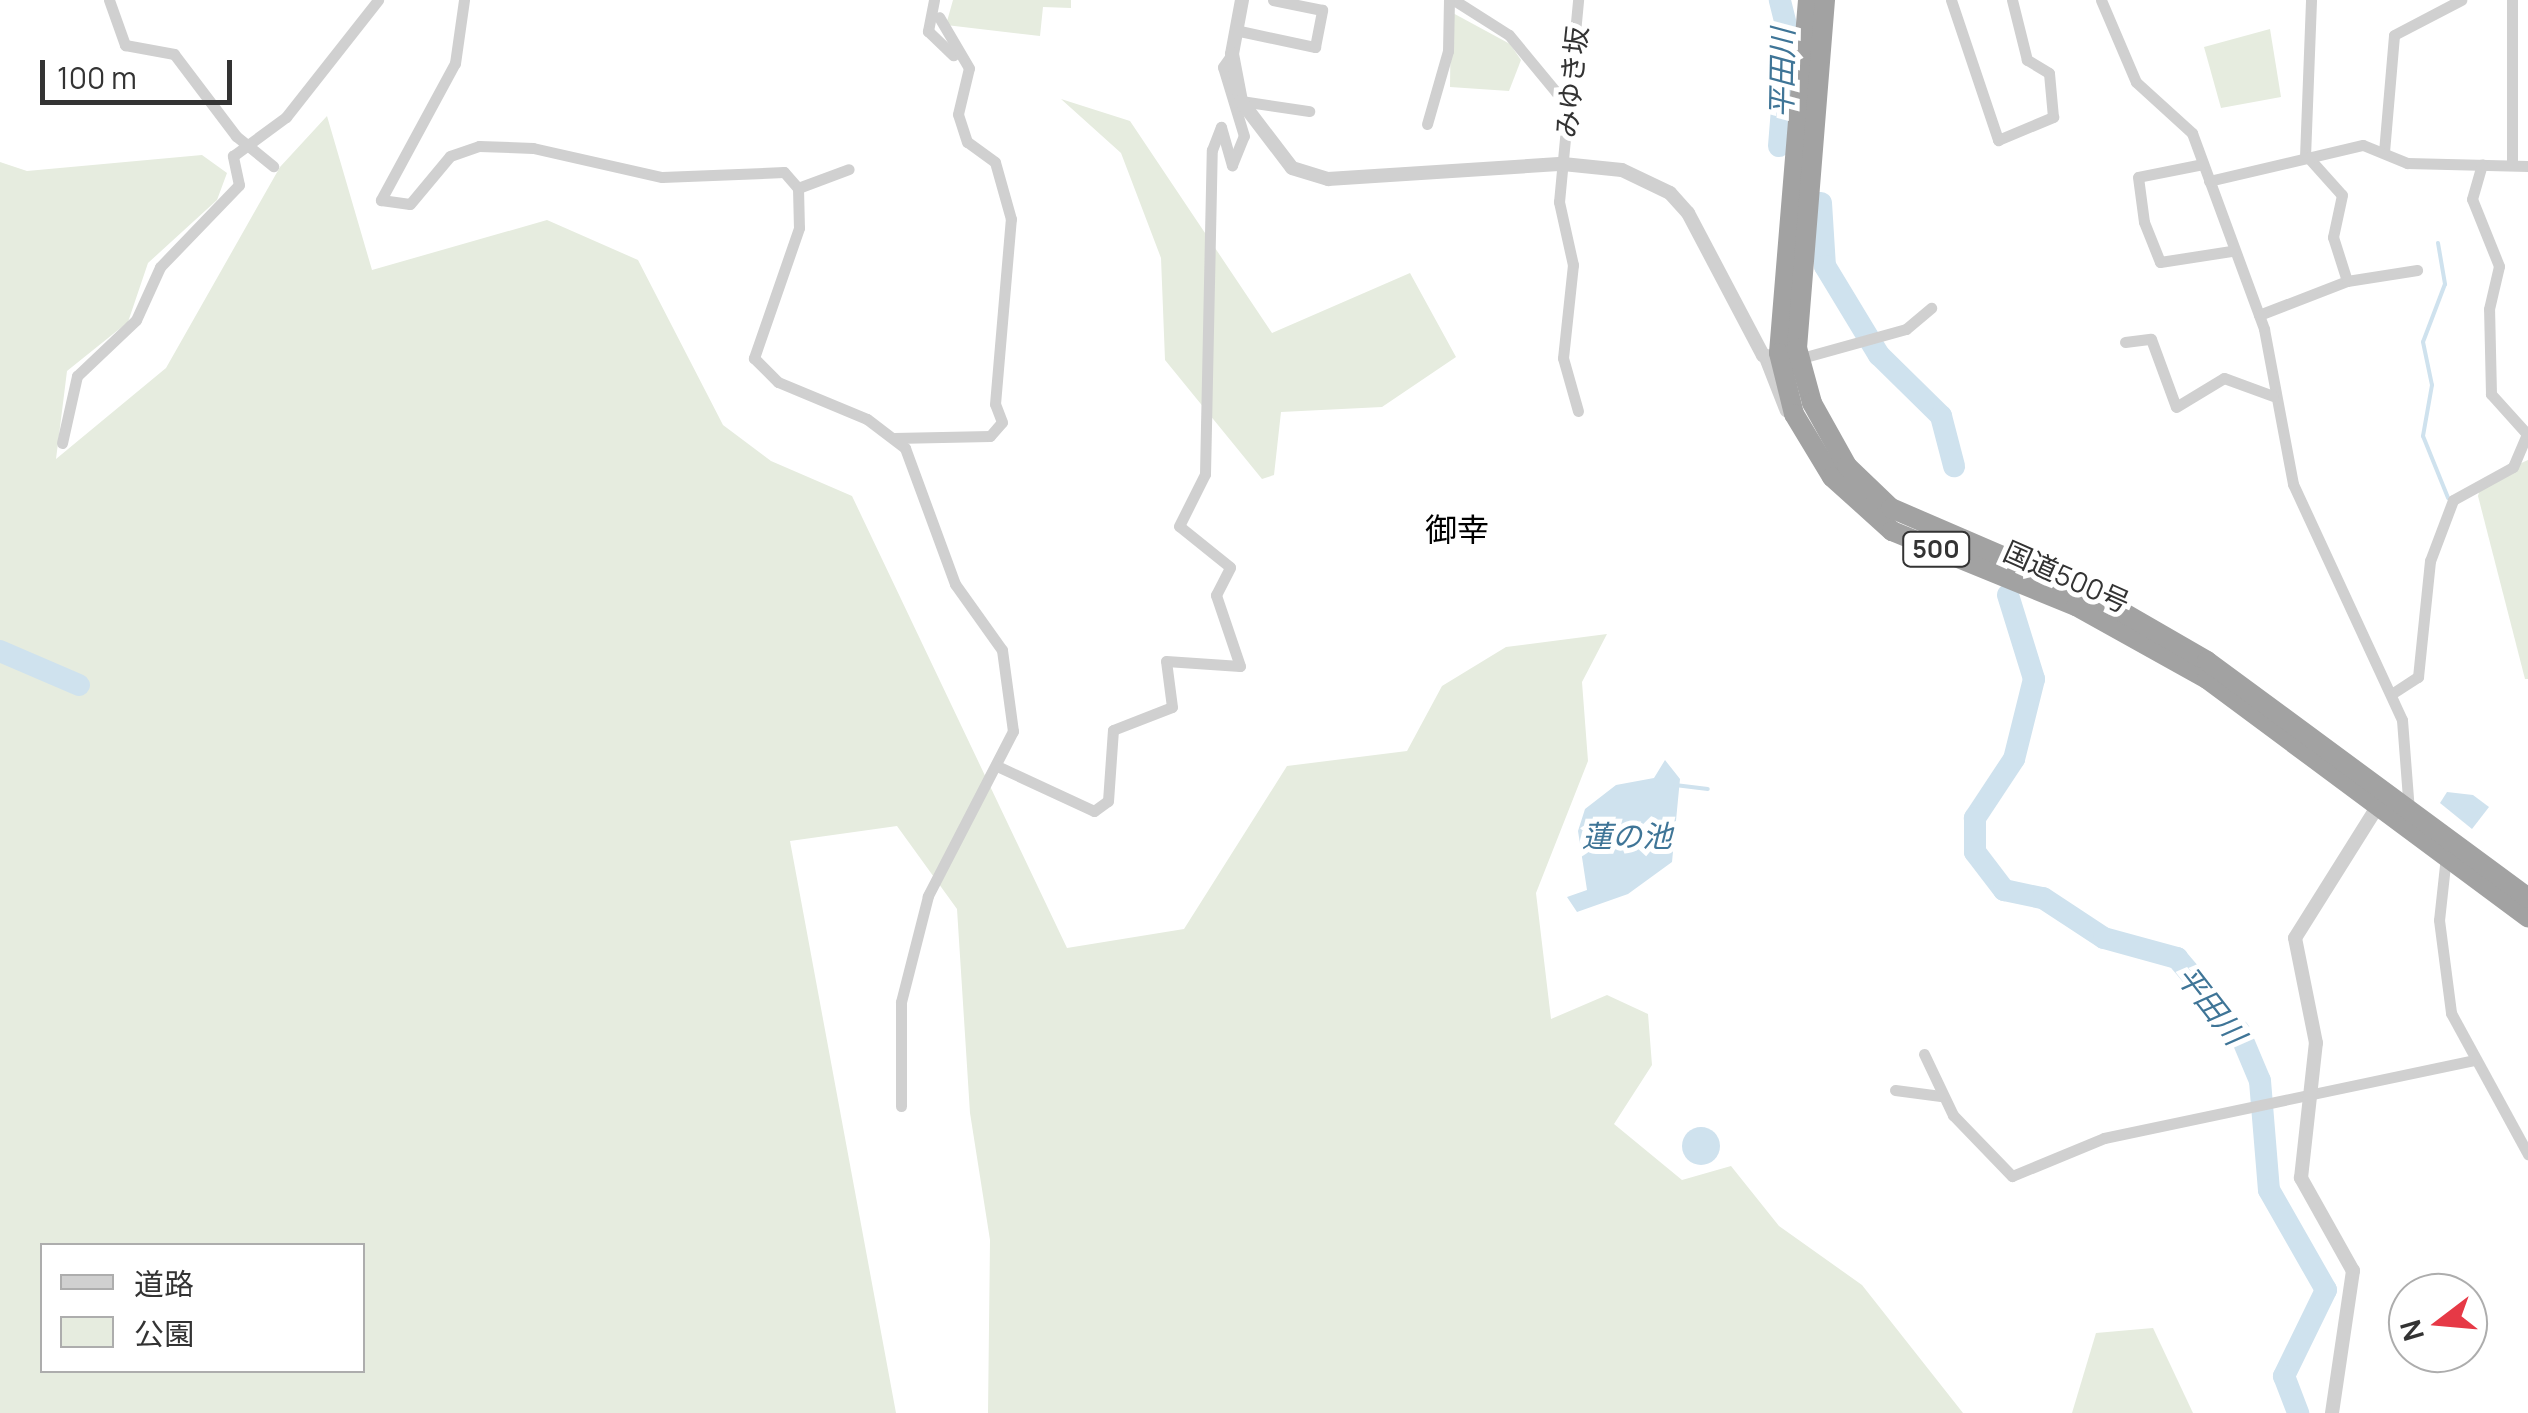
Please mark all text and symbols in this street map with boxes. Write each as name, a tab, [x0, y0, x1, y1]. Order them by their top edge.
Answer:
street label: みゆき坂	[1548, 25, 1594, 139]
water label: 平田川	[1763, 28, 1801, 118]
scale bar	[45, 40, 238, 102]
text: 100 m	[57, 57, 137, 98]
district label: 御幸	[1425, 510, 1489, 548]
road number: 500	[1901, 529, 1971, 569]
street label: 国道500号	[1999, 533, 2135, 619]
water label: 蓮の池	[1582, 818, 1672, 854]
water label: 平田川	[2169, 958, 2253, 1052]
legend	[40, 1243, 365, 1373]
text: 道路	[134, 1263, 194, 1304]
north arrow	[2388, 1273, 2488, 1373]
text: 公園	[134, 1313, 194, 1354]
text: N	[2390, 1316, 2432, 1346]

